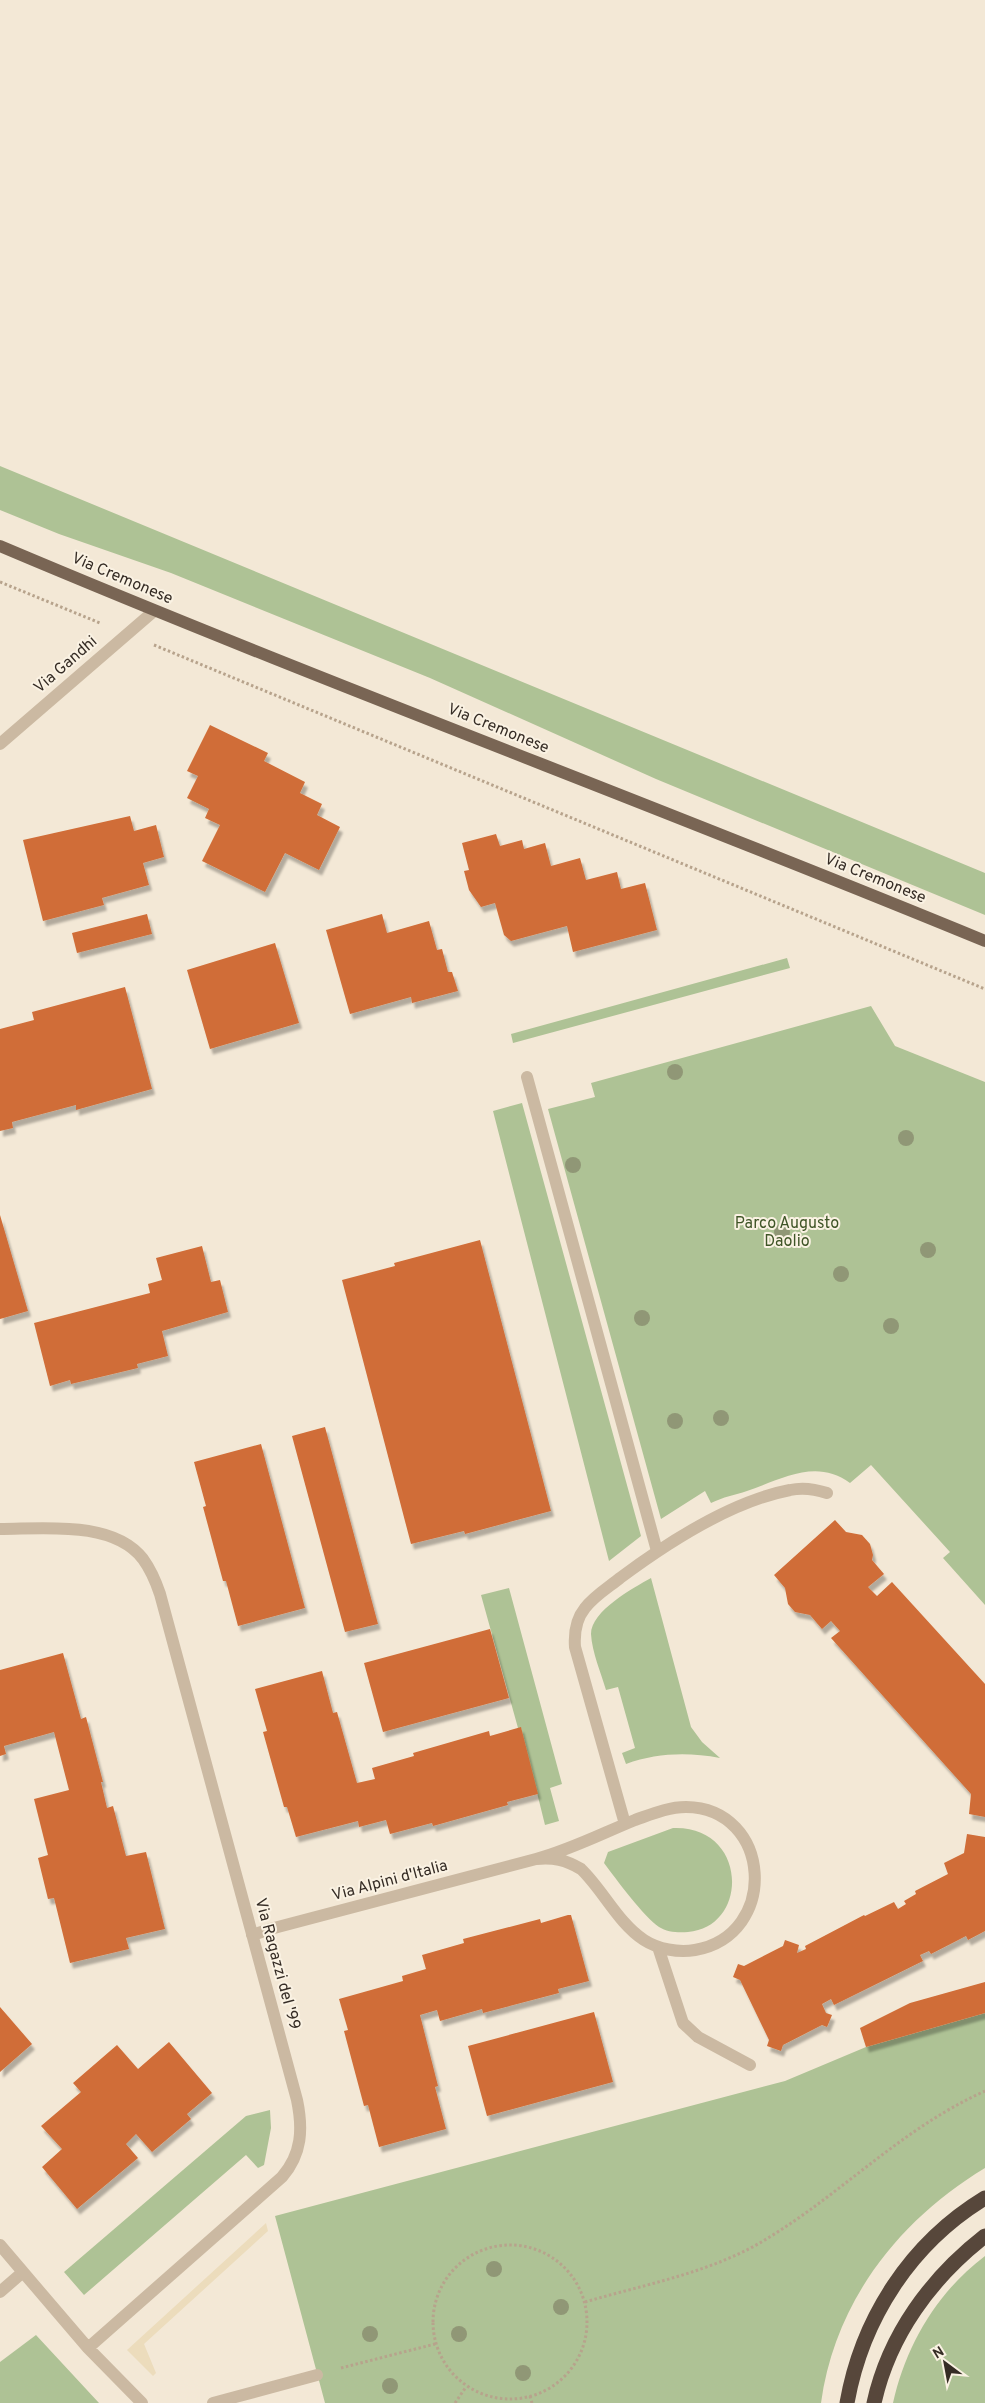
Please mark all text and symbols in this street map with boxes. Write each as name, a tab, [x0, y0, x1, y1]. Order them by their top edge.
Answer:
street label: Via Cremonese	[68, 549, 176, 609]
street label: Via Gandhi	[30, 632, 102, 698]
street label: Via Cremonese	[444, 700, 552, 758]
street label: Via Cremonese	[821, 850, 929, 908]
park label: Parco Augusto Daolio	[735, 1214, 839, 1252]
street label: Via Alpini d'Italia	[330, 1856, 450, 1906]
street label: Via Ragazzi del '99	[250, 1896, 304, 2032]
north arrow	[920, 2338, 970, 2388]
text: N	[930, 2343, 948, 2363]

